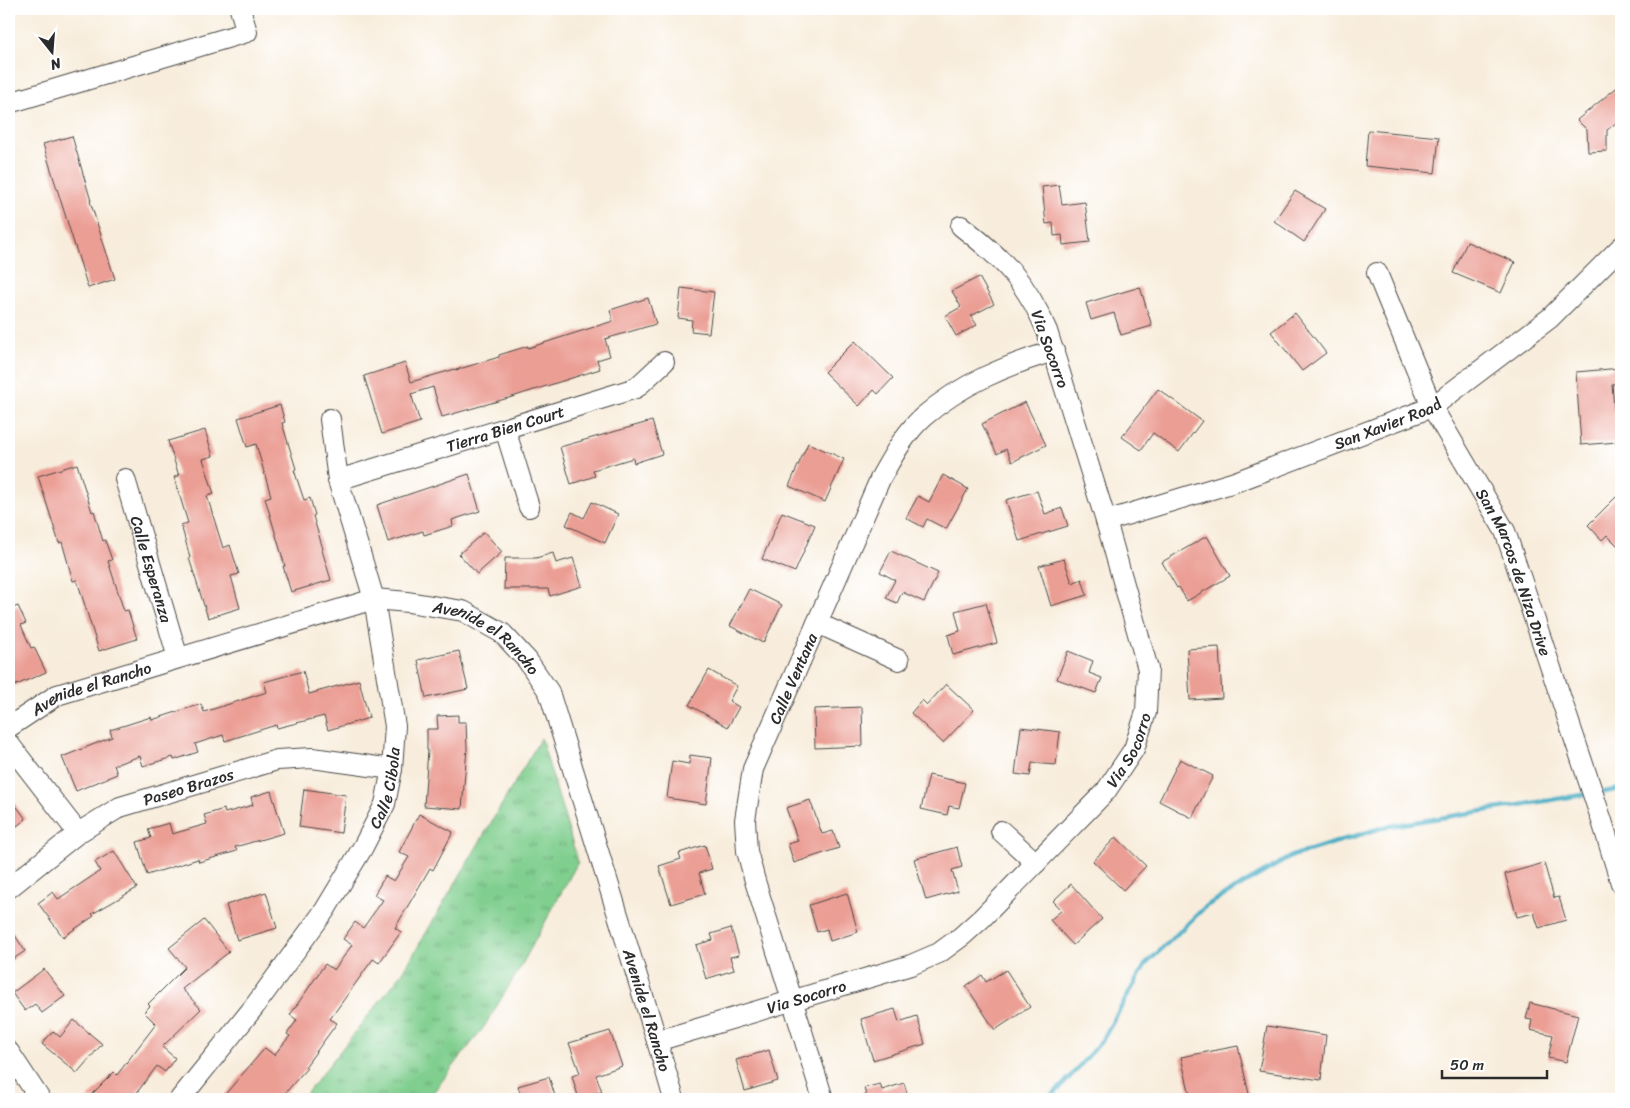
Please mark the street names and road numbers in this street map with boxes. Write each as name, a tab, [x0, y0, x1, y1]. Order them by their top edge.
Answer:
street label: Via Socorro	[1022, 306, 1078, 392]
street label: San Xavier Road	[1329, 389, 1449, 458]
street label: Tierra Bien Court	[442, 396, 568, 460]
street label: San Marcos de Niza Drive	[1468, 482, 1560, 660]
street label: Calle Esperanza	[122, 512, 181, 627]
street label: Avenide el Rancho	[430, 592, 548, 681]
street label: Calle Ventana	[760, 627, 826, 729]
street label: Avenide el Rancho	[24, 653, 155, 724]
street label: Via Socorro	[1098, 709, 1159, 794]
street label: Calle Cibola	[360, 745, 408, 834]
street label: Paseo Brazos	[139, 759, 238, 814]
street label: Avenide el Rancho	[614, 944, 680, 1075]
street label: Via Socorro	[763, 971, 850, 1022]

